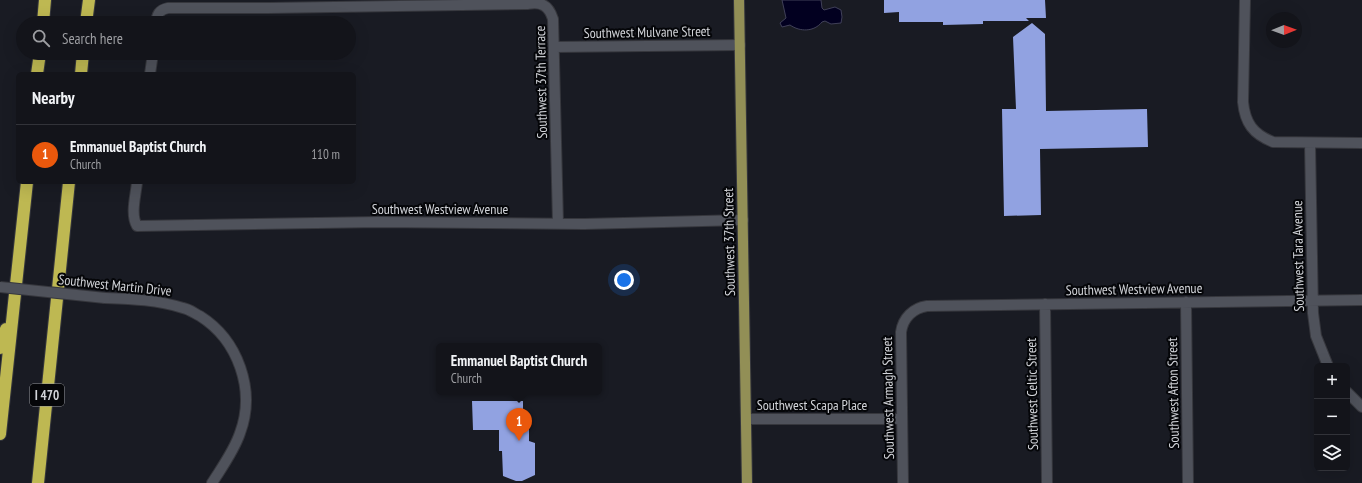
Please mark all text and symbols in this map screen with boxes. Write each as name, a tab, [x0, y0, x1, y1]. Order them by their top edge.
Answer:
north arrow	[1266, 12, 1302, 48]
search box	[16, 16, 356, 60]
street label: Southwest Mulvane Street	[583, 22, 711, 42]
street label: Southwest 37th Terrace	[531, 25, 551, 139]
icon: search	[30, 27, 52, 49]
text: Search here	[62, 29, 123, 48]
text: Nearby	[32, 87, 75, 109]
text: Emmanuel Baptist Church	[70, 137, 206, 156]
text: 1	[42, 146, 48, 163]
text: 110 m	[311, 146, 340, 163]
text: Church	[70, 156, 101, 173]
street label: Southwest 37th Street	[719, 188, 739, 296]
street label: Southwest Westview Avenue	[372, 200, 509, 218]
street label: Southwest Tara Avenue	[1288, 200, 1308, 312]
street label: Southwest Martin Drive	[58, 270, 173, 300]
your location	[614, 270, 634, 290]
street label: Southwest Westview Avenue	[1066, 279, 1203, 299]
street label: Southwest Armagh Street	[878, 336, 898, 459]
street label: Southwest Afton Street	[1163, 337, 1183, 449]
street label: Southwest Celtic Street	[1022, 338, 1042, 450]
popup	[436, 343, 602, 395]
text: Emmanuel Baptist Church	[451, 351, 587, 370]
map controls	[1314, 363, 1350, 471]
button: +	[1314, 363, 1350, 399]
text: Church	[451, 370, 482, 387]
road number: I 470	[30, 384, 64, 406]
street label: Southwest Scapa Place	[757, 396, 867, 414]
button: −	[1314, 399, 1350, 435]
pin: 1	[506, 408, 532, 441]
button: layers	[1314, 435, 1350, 471]

